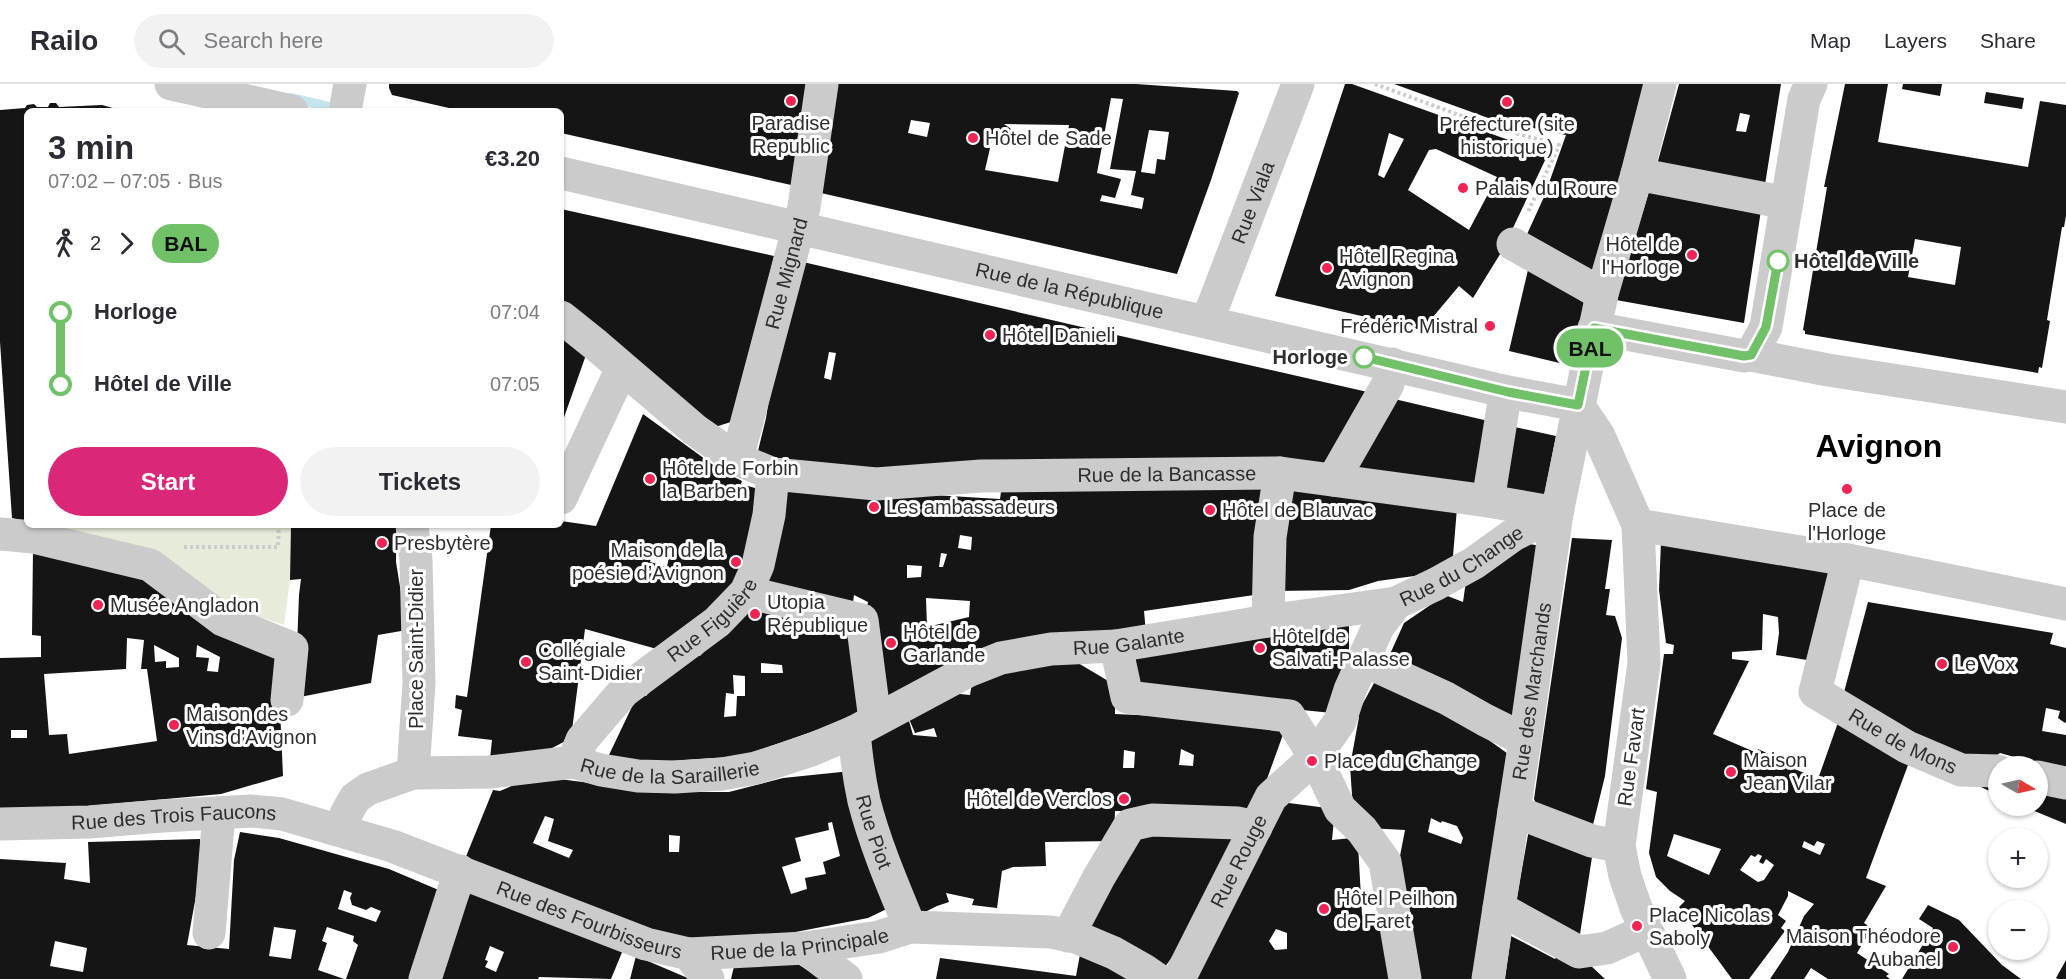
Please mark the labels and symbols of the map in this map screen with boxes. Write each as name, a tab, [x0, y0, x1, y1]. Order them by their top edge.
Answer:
marker: Paradise Republic	[784, 94, 798, 108]
marker: Préfecture (site historique)	[1500, 95, 1514, 109]
place label: Paradise Republic	[752, 112, 830, 157]
place label: Préfecture (site historique)	[1439, 113, 1575, 158]
place label: Hôtel de Sade	[985, 127, 1112, 149]
marker: Hôtel de Sade	[966, 131, 980, 145]
street label: Rue Viala	[1227, 157, 1279, 247]
place label: Palais du Roure	[1475, 177, 1617, 199]
marker: Palais du Roure	[1456, 181, 1470, 195]
street label: Rue Mignard	[761, 215, 812, 332]
place label: Hôtel de l'Horloge	[1602, 233, 1680, 278]
place label: Hôtel Regina Avignon	[1339, 245, 1456, 290]
marker: Hôtel de l'Horloge	[1685, 248, 1699, 262]
marker: Hôtel de Ville	[1767, 250, 1789, 272]
place label: Hôtel de Ville	[1794, 250, 1919, 272]
street label: Rue de la République	[973, 258, 1166, 323]
marker: Hôtel Regina Avignon	[1320, 261, 1334, 275]
place label: Frédéric Mistral	[1340, 315, 1478, 337]
marker: Frédéric Mistral	[1483, 319, 1497, 333]
place label: Hôtel Danieli	[1002, 324, 1115, 346]
marker: Hôtel Danieli	[983, 328, 997, 342]
line badge: BAL	[1556, 328, 1624, 368]
place label: Horloge	[1272, 346, 1348, 368]
marker: Horloge	[1353, 346, 1375, 368]
district label: Avignon	[1816, 428, 1942, 464]
place label: Hôtel de Forbin la Barben	[662, 457, 799, 502]
street label: Rue de la Bancasse	[1077, 462, 1256, 486]
marker: Hôtel de Forbin la Barben	[643, 472, 657, 486]
marker: Place de l'Horloge	[1840, 482, 1854, 496]
place label: Les ambassadeurs	[886, 496, 1055, 518]
place label: Hôtel de Blauvac	[1222, 499, 1373, 521]
place label: Place de l'Horloge	[1808, 499, 1886, 544]
marker: Les ambassadeurs	[867, 500, 881, 514]
marker: Hôtel de Blauvac	[1203, 503, 1217, 517]
street label: Rue du Change	[1396, 521, 1527, 611]
place label: Presbytère	[394, 532, 491, 554]
marker: Presbytère	[375, 536, 389, 550]
place label: Maison de la poésie d’Avignon	[572, 539, 725, 584]
marker: Maison de la poésie d’Avignon	[729, 555, 743, 569]
street label: Place Saint-Didier	[405, 569, 427, 729]
street label: Rue Figuière	[663, 575, 762, 666]
place label: Utopia République	[767, 591, 868, 636]
place label: Musée Angladon	[110, 594, 259, 616]
marker: Musée Angladon	[91, 598, 105, 612]
street label: Rue des Marchands	[1508, 601, 1555, 782]
marker: Utopia République	[748, 607, 762, 621]
place label: Hôtel de Garlande	[903, 621, 985, 666]
street label: Rue Galante	[1072, 624, 1186, 659]
place label: Hôtel de Salvati-Palasse	[1272, 625, 1410, 670]
marker: Hôtel de Garlande	[884, 636, 898, 650]
place label: Collégiale Saint-Didier	[538, 639, 643, 684]
marker: Hôtel de Salvati-Palasse	[1253, 641, 1267, 655]
place label: Le Vox	[1954, 653, 2015, 675]
marker: Collégiale Saint-Didier	[519, 655, 533, 669]
marker: Le Vox	[1935, 657, 1949, 671]
place label: Maison des Vins d'Avignon	[186, 703, 317, 748]
street label: Rue de Mons	[1845, 704, 1960, 778]
street label: Rue Favart	[1613, 706, 1649, 808]
marker: Maison des Vins d'Avignon	[167, 718, 181, 732]
place label: Maison Jean Vilar	[1743, 749, 1832, 794]
place label: Place du Change	[1324, 750, 1477, 772]
street label: Rue de la Saraillerie	[578, 754, 761, 788]
marker: Place du Change	[1305, 754, 1319, 768]
north arrow	[1988, 756, 2048, 816]
marker: Maison Jean Vilar	[1724, 765, 1738, 779]
place label: Hôtel de Verclos	[966, 788, 1112, 810]
street label: Rue Piot	[852, 792, 896, 872]
marker: Hôtel de Verclos	[1117, 792, 1131, 806]
street label: Rue des Trois Faucons	[71, 800, 277, 833]
street label: Rue Rouge	[1206, 811, 1271, 911]
street label: Rue des Fourbisseurs	[493, 876, 684, 963]
place label: Hôtel Peilhon de Faret	[1336, 887, 1455, 932]
marker: Hôtel Peilhon de Faret	[1317, 902, 1331, 916]
place label: Place Nicolas Saboly	[1649, 904, 1770, 949]
marker: Place Nicolas Saboly	[1630, 919, 1644, 933]
street label: Rue de la Principale	[710, 924, 891, 964]
place label: Maison Théodore Aubanel	[1786, 925, 1941, 970]
marker: Maison Théodore Aubanel	[1946, 940, 1960, 954]

